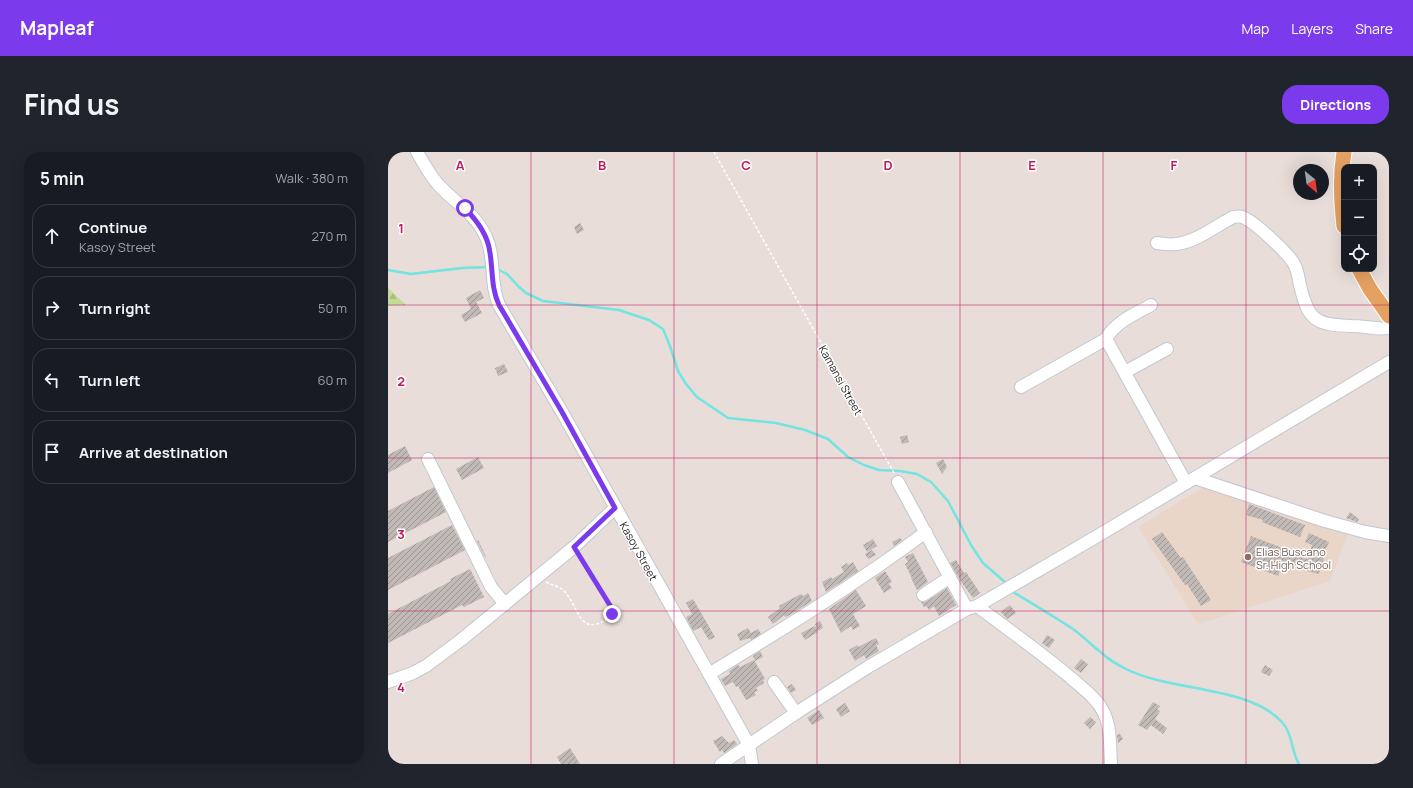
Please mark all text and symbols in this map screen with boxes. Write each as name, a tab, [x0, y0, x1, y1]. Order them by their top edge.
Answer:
text: Mapleaf	[20, 15, 94, 41]
text: Map	[1241, 19, 1269, 38]
text: Layers	[1291, 19, 1333, 38]
text: Share	[1355, 19, 1393, 38]
text: Find us	[24, 85, 119, 123]
button: Directions	[1282, 85, 1389, 124]
text: A	[456, 156, 465, 174]
text: B	[598, 156, 606, 174]
text: C	[741, 156, 751, 174]
text: D	[883, 156, 893, 174]
text: E	[1028, 156, 1036, 174]
text: F	[1171, 156, 1178, 174]
north arrow	[1293, 164, 1329, 200]
map controls	[1341, 164, 1377, 272]
button: +	[1341, 164, 1377, 200]
text: 5 min	[40, 167, 84, 190]
text: Walk · 380 m	[275, 169, 348, 187]
route start	[456, 199, 474, 217]
button: −	[1341, 200, 1377, 236]
text: Continue	[79, 217, 147, 238]
text: 1	[398, 219, 404, 237]
icon: ahead	[41, 225, 63, 247]
text: 270 m	[312, 227, 347, 245]
button: locate	[1341, 236, 1377, 272]
text: Kasoy Street	[79, 238, 156, 256]
icon: right	[41, 297, 63, 319]
text: Turn right	[79, 298, 150, 319]
text: 50 m	[318, 299, 347, 317]
street label: Kamansi Street	[816, 342, 866, 418]
icon: left	[41, 369, 63, 391]
text: Turn left	[79, 370, 141, 391]
text: 60 m	[317, 371, 347, 389]
text: 2	[397, 372, 405, 390]
icon: arrive	[41, 441, 63, 463]
text: Arrive at destination	[79, 442, 228, 463]
street label: Kasoy Street	[617, 519, 661, 583]
text: 3	[397, 525, 405, 543]
place label: Elias Buscano Sr. High School	[1256, 544, 1331, 572]
marker: Elias Buscano Sr. High School	[1243, 552, 1253, 562]
route end	[603, 605, 621, 623]
text: 4	[397, 678, 405, 696]

